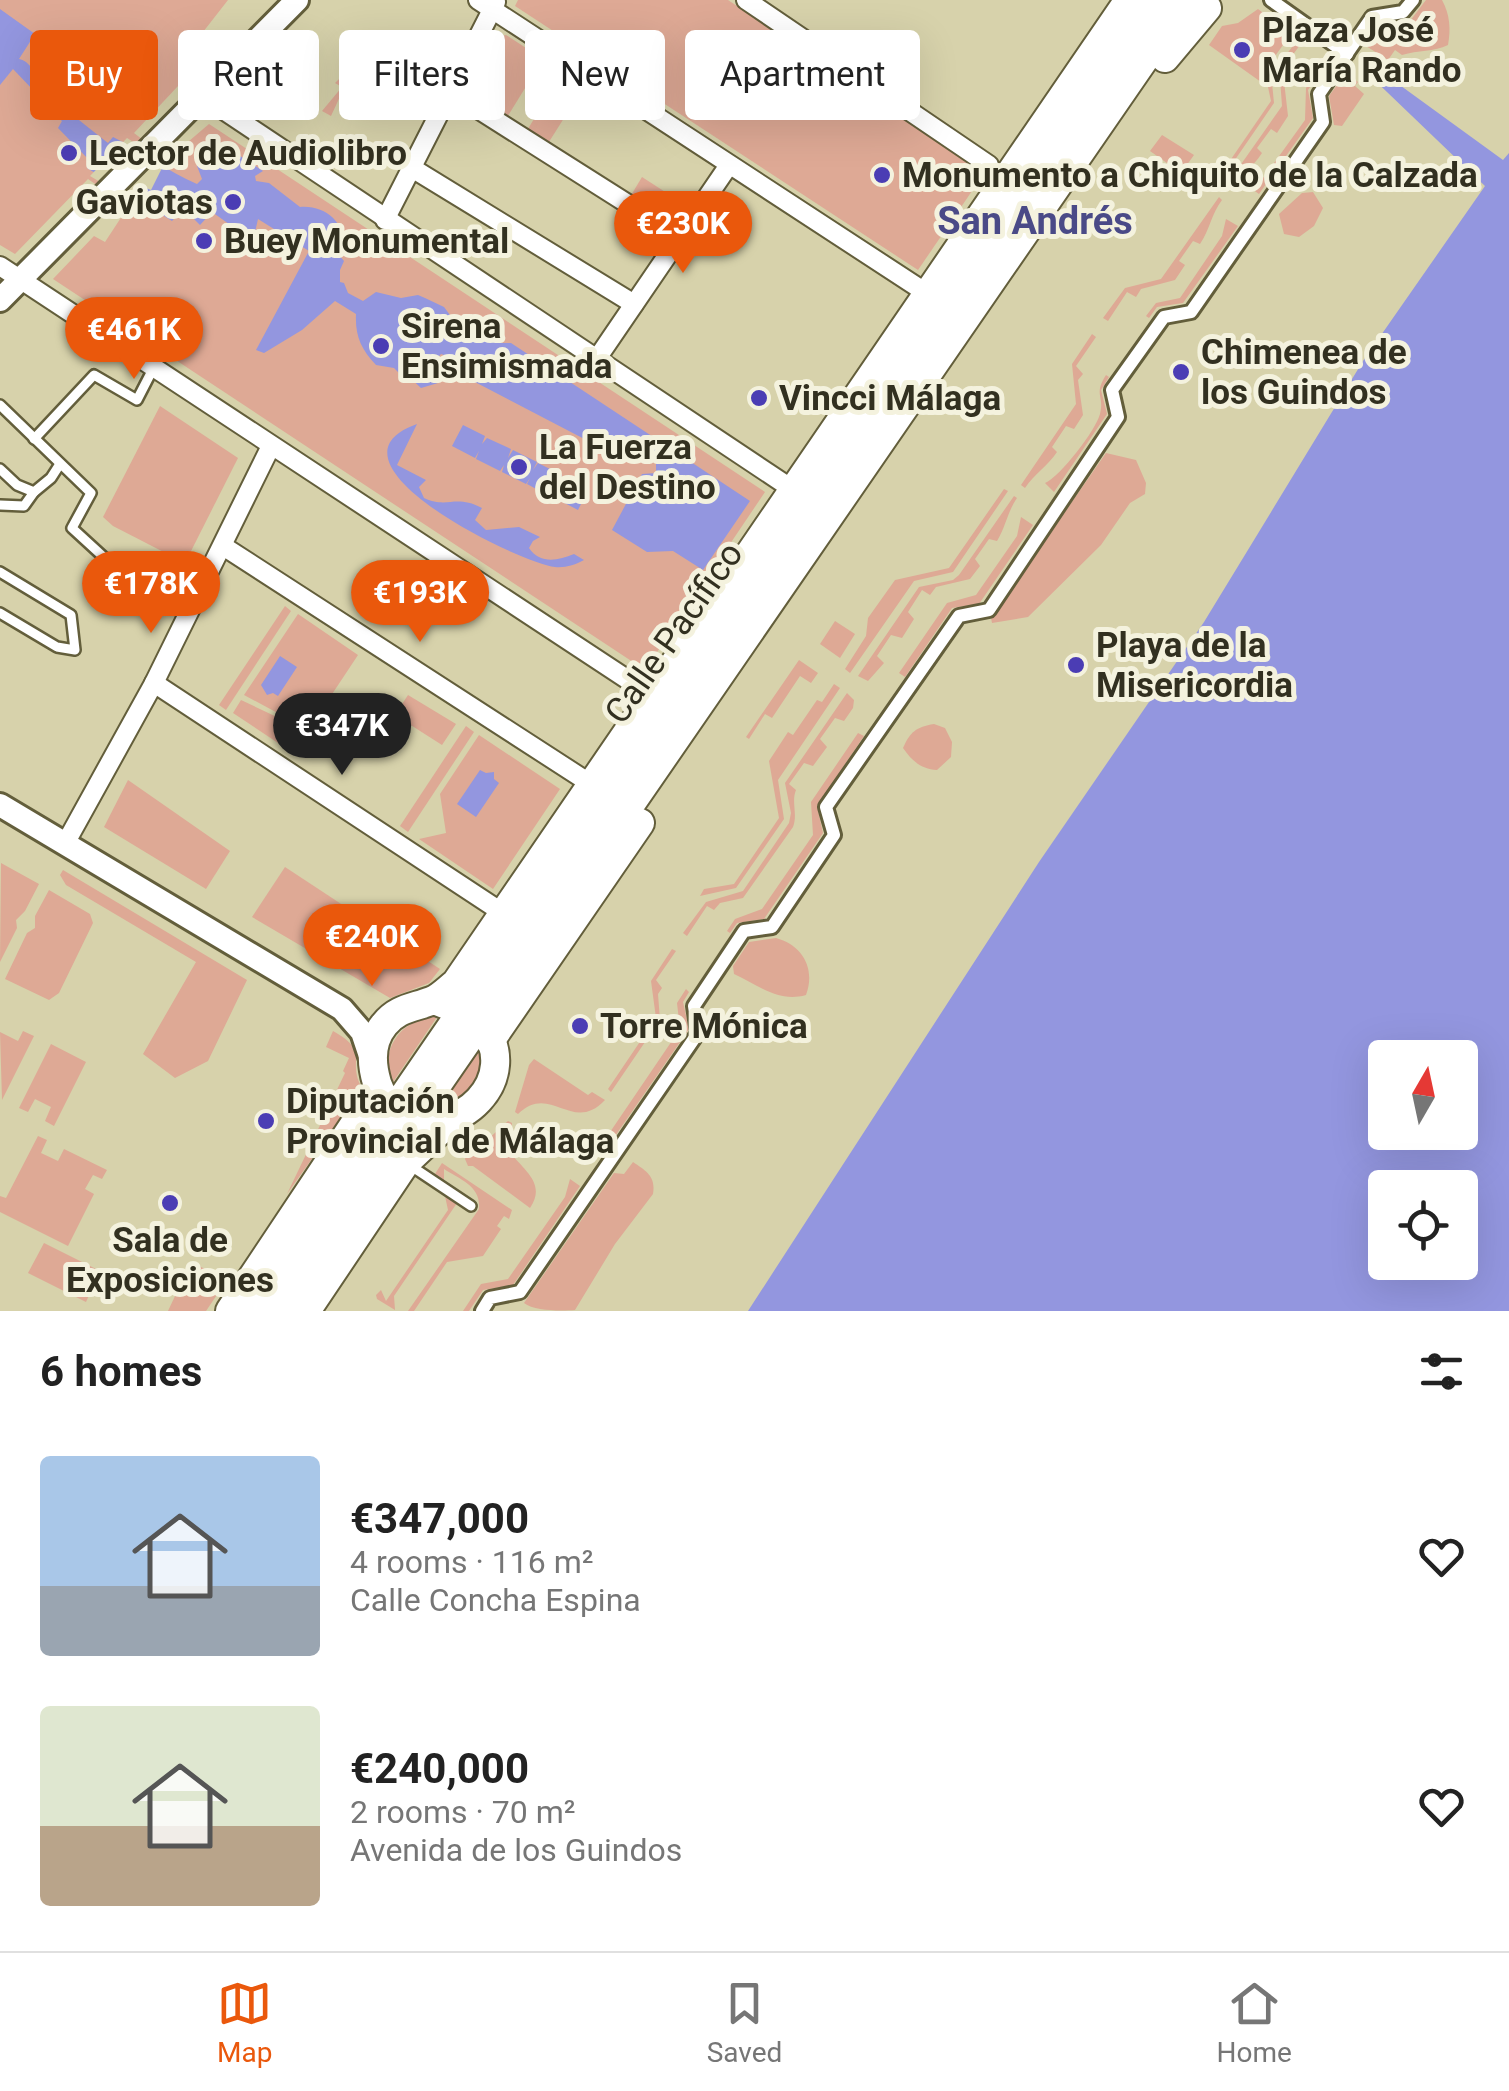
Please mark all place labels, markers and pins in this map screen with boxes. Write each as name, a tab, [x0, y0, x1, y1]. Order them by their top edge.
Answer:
place label: Plaza José María Rando	[1262, 10, 1461, 91]
marker: Plaza José María Rando	[1231, 39, 1253, 61]
place label: Lector de Audiolibro	[89, 133, 407, 174]
marker: Lector de Audiolibro	[58, 142, 80, 164]
place label: Monumento a Chiquito de la Calzada	[902, 155, 1478, 196]
marker: Monumento a Chiquito de la Calzada	[871, 164, 893, 186]
place label: Gaviotas	[75, 182, 213, 223]
marker: Gaviotas	[222, 191, 244, 213]
pin: €230K	[613, 191, 753, 276]
place label: Buey Monumental	[224, 221, 509, 262]
marker: Buey Monumental	[193, 230, 215, 252]
pin: €461K	[64, 297, 204, 382]
place label: Sirena Ensimismada	[401, 306, 613, 387]
place label: Chimenea de los Guindos	[1201, 332, 1407, 413]
marker: Sirena Ensimismada	[370, 335, 392, 357]
marker: Chimenea de los Guindos	[1170, 361, 1192, 383]
place label: Vincci Málaga	[779, 378, 1001, 419]
marker: Vincci Málaga	[748, 387, 770, 409]
place label: La Fuerza del Destino	[539, 427, 716, 508]
marker: La Fuerza del Destino	[508, 456, 530, 478]
pin: €178K	[81, 551, 221, 636]
pin: €193K	[350, 560, 490, 645]
place label: Playa de la Misericordia	[1096, 625, 1293, 706]
marker: Playa de la Misericordia	[1065, 654, 1087, 676]
pin: €347K	[272, 693, 412, 778]
pin: €240K	[302, 904, 442, 989]
place label: Torre Mónica	[600, 1006, 808, 1047]
marker: Torre Mónica	[569, 1015, 591, 1037]
place label: Diputación Provincial de Málaga	[286, 1081, 615, 1162]
marker: Diputación Provincial de Málaga	[255, 1110, 277, 1132]
marker: Sala de Exposiciones	[159, 1192, 181, 1214]
place label: Sala de Exposiciones	[66, 1220, 274, 1301]

